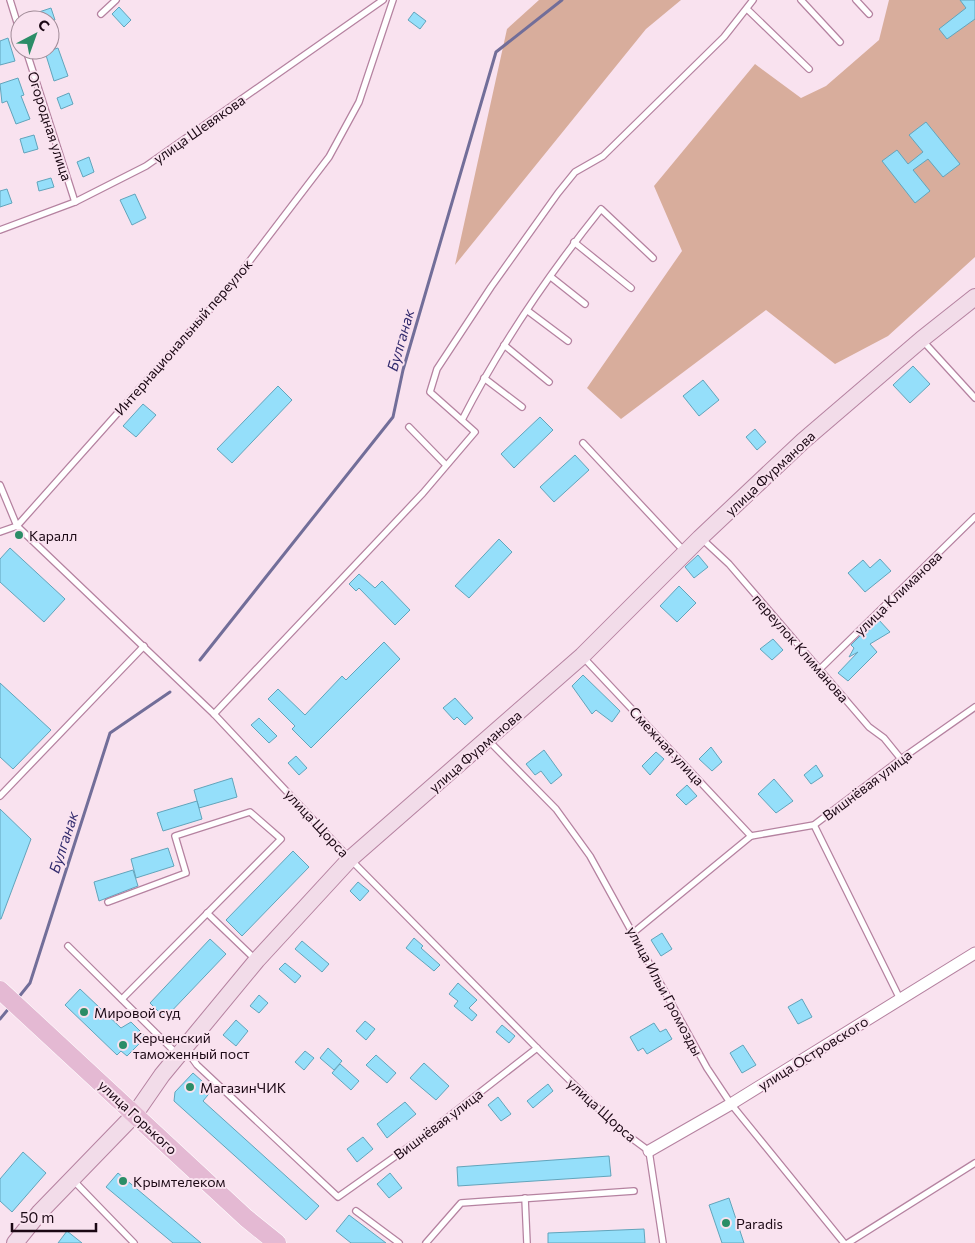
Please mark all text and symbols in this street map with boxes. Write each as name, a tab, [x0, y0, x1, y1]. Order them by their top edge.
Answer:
north arrow	[10, 10, 60, 60]
text: С	[35, 15, 53, 34]
street label: Огородная улица	[24, 69, 76, 183]
street label: улица Шевякова	[150, 91, 248, 167]
street label: Интернациональный переулок	[111, 255, 256, 418]
water label: Булганак	[383, 306, 418, 373]
street label: улица Фурманова	[722, 427, 818, 519]
place label: Каралл	[29, 527, 77, 544]
marker: Каралл	[13, 529, 25, 541]
street label: улица Климанова	[851, 547, 945, 639]
street label: переулок Климанова	[749, 590, 853, 706]
street label: Смежная улица	[626, 703, 708, 789]
street label: улица Фурманова	[425, 706, 525, 796]
street label: Вишнёвая улица	[819, 746, 915, 824]
street label: улица Щорса	[281, 785, 353, 861]
water label: Булганак	[45, 808, 82, 875]
street label: улица Ильи Громозды	[624, 923, 706, 1059]
place label: Мировой суд	[94, 1004, 180, 1021]
marker: Мировой суд	[78, 1006, 90, 1018]
street label: улица Островского	[755, 1012, 871, 1094]
place label: Керченский таможенный пост	[133, 1029, 250, 1062]
marker: Керченский таможенный пост	[117, 1039, 129, 1051]
street label: улица Щорса	[564, 1075, 640, 1145]
street label: улица Горького	[95, 1076, 181, 1158]
place label: МагазинЧИК	[200, 1079, 286, 1096]
marker: МагазинЧИК	[184, 1081, 196, 1093]
street label: Вишнёвая улица	[390, 1085, 486, 1163]
place label: Крымтелеком	[133, 1173, 225, 1190]
marker: Крымтелеком	[117, 1175, 129, 1187]
scale bar	[12, 1200, 96, 1232]
text: 50 m	[20, 1208, 54, 1226]
place label: Paradis	[736, 1215, 783, 1232]
marker: Paradis	[720, 1217, 732, 1229]

